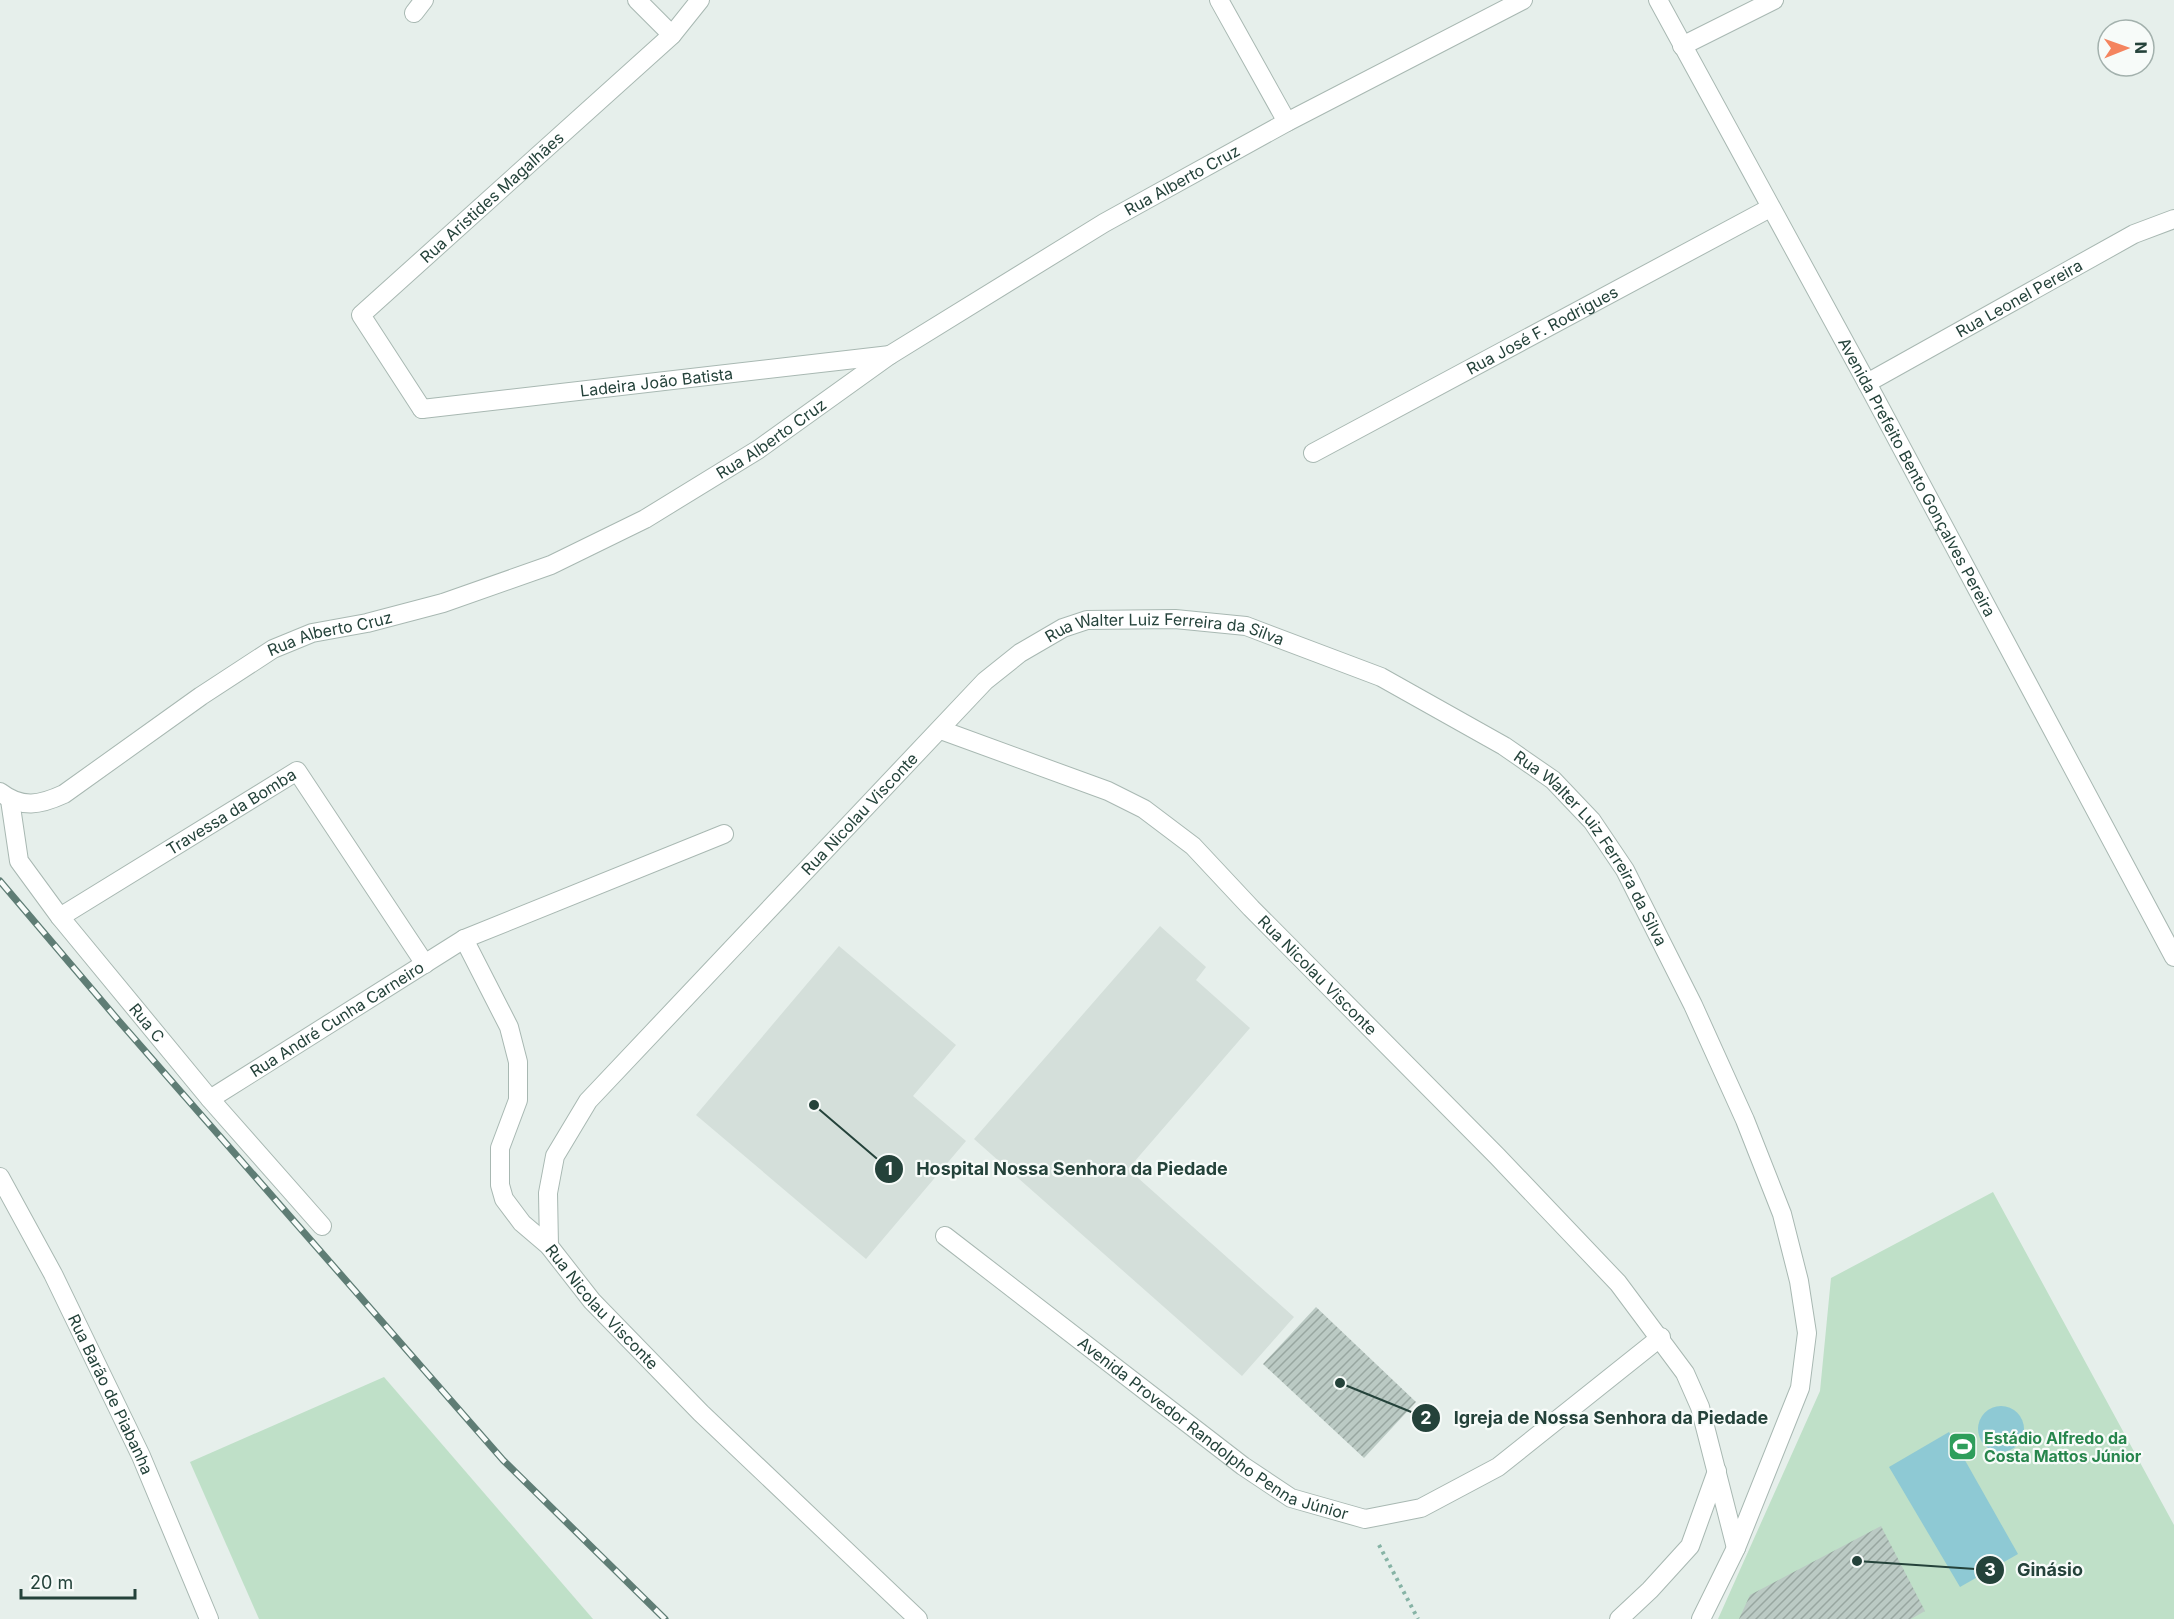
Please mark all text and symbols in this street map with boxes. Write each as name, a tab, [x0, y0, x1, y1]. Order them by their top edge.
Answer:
north arrow	[2096, 18, 2156, 78]
text: N	[2131, 41, 2151, 54]
street label: Rua Aristides Magalhães	[416, 127, 568, 267]
street label: Rua Alberto Cruz	[1121, 140, 1243, 220]
street label: Rua Leonel Pereira	[1952, 255, 2086, 341]
street label: Rua José F. Rodrigues	[1463, 281, 1621, 379]
street label: Avenida Prefeito Bento Gonçalves Pereira	[1834, 334, 2000, 620]
street label: Ladeira João Batista	[579, 363, 734, 401]
street label: Rua Alberto Cruz	[712, 394, 830, 483]
street label: Rua Alberto Cruz	[264, 607, 394, 660]
text: Rua Walter Luiz Ferreira da Silva	[1041, 609, 1287, 650]
street label: Rua Walter Luiz Ferreira da Silva	[1043, 632, 1287, 652]
street label: Rua Walter Luiz Ferreira da Silva	[1510, 746, 1671, 949]
street label: Rua Nicolau Visconte	[797, 749, 922, 879]
street label: Travessa da Bomba	[162, 764, 300, 859]
street label: Rua Nicolau Visconte	[1254, 911, 1381, 1039]
street label: Rua André Cunha Carneiro	[246, 957, 428, 1081]
street label: Rua C	[125, 999, 169, 1046]
callout: Hospital Nossa Senhora da Piedade	[874, 1151, 1240, 1187]
text: 1	[885, 1158, 893, 1179]
text: Hospital Nossa Senhora da Piedade	[916, 1158, 1228, 1179]
street label: Rua Nicolau Visconte	[541, 1240, 663, 1373]
street label: Rua Barão de Piabanha	[64, 1311, 158, 1477]
street label: Avenida Provedor Randolpho Penna Júnior	[1074, 1332, 1351, 1524]
callout: Igreja de Nossa Senhora da Piedade	[1411, 1400, 1780, 1436]
text: 2	[1420, 1407, 1432, 1428]
text: Igreja de Nossa Senhora da Piedade	[1454, 1407, 1769, 1428]
place label: Estádio Alfredo da Costa Mattos Júnior	[1984, 1428, 2142, 1466]
sports icon: Estádio Alfredo da Costa Mattos Júnior	[1947, 1431, 1979, 1463]
callout: Ginásio	[1975, 1552, 2095, 1588]
text: 3	[1984, 1559, 1996, 1580]
text: Ginásio	[2017, 1559, 2083, 1580]
scale bar	[21, 1562, 135, 1600]
text: 20 m	[30, 1572, 73, 1593]

